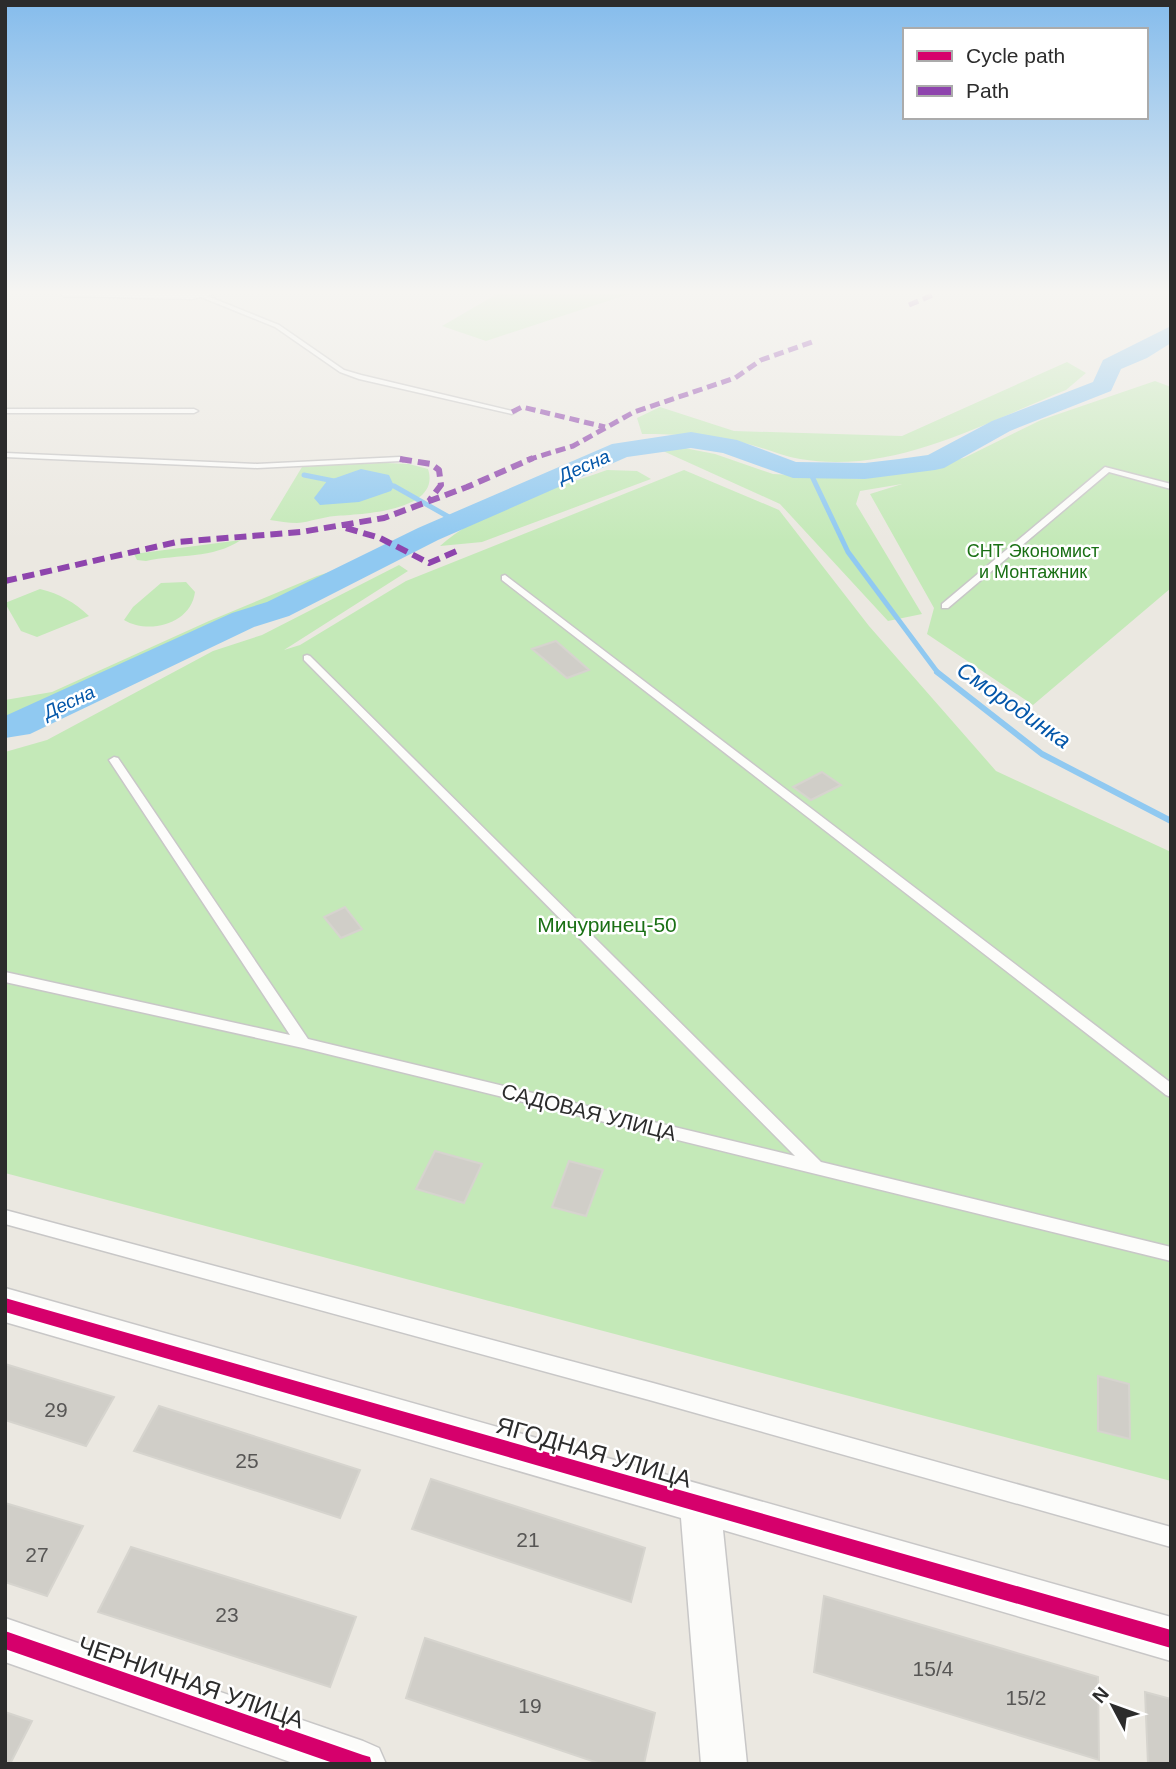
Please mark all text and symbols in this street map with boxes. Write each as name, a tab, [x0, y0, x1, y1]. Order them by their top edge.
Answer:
legend	[903, 28, 1148, 119]
text: Cycle path	[966, 44, 1065, 67]
text: Path	[966, 79, 1009, 102]
water label: Десна	[553, 445, 613, 487]
park label: СНТ Экономист и Монтажник	[967, 541, 1099, 582]
water label: Смородинка	[952, 656, 1076, 754]
water label: Десна	[38, 681, 98, 724]
park label: Мичуринец-50	[537, 913, 677, 936]
street label: САДОВАЯ УЛИЦА	[499, 1079, 679, 1145]
house number: 29	[44, 1398, 68, 1421]
street label: ЯГОДНАЯ УЛИЦА	[493, 1411, 695, 1493]
house number: 25	[235, 1449, 259, 1472]
house number: 21	[516, 1528, 540, 1551]
house number: 27	[25, 1543, 49, 1566]
house number: 23	[215, 1603, 239, 1626]
street label: ЧЕРНИЧНАЯ УЛИЦА	[74, 1631, 308, 1733]
house number: 15/4	[913, 1657, 954, 1680]
north arrow	[1078, 1671, 1148, 1741]
text: N	[1088, 1683, 1113, 1707]
house number: 15/2	[1006, 1686, 1046, 1709]
house number: 19	[518, 1694, 542, 1717]

